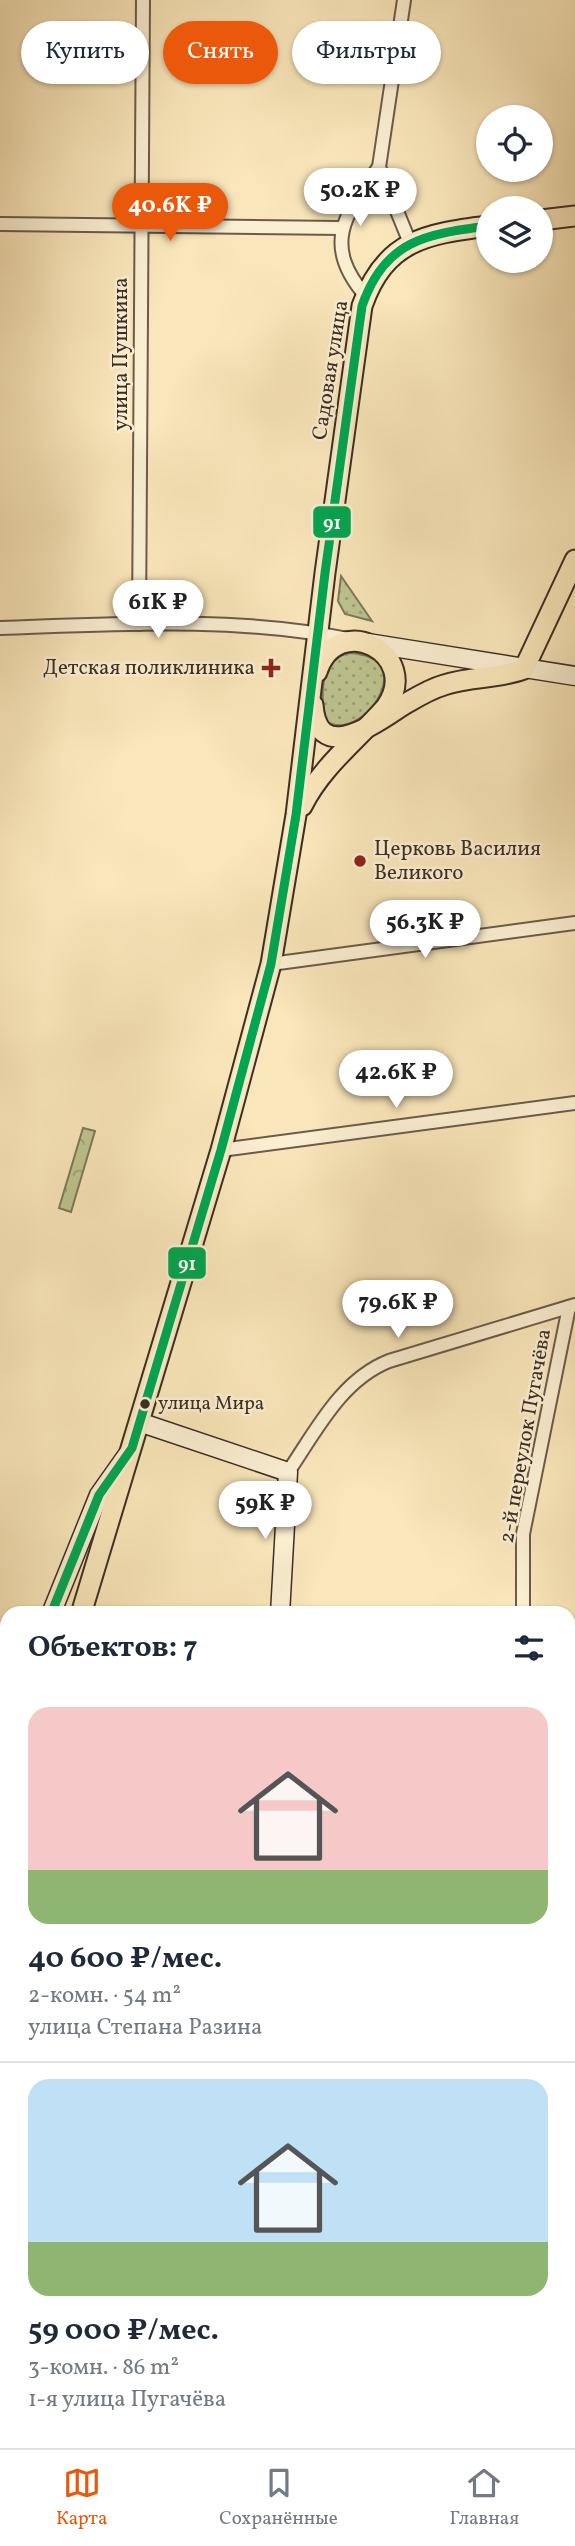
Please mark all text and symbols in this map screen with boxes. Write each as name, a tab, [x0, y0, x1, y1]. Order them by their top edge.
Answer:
chip: Купить	[21, 21, 149, 84]
chip: Снять	[163, 21, 278, 84]
chip: Фильтры	[292, 21, 441, 84]
map controls	[476, 105, 553, 273]
button: locate	[476, 105, 553, 182]
pin: 50.2K ₽	[295, 168, 425, 228]
text: 50.2K ₽	[320, 175, 400, 207]
pin: 40.6K ₽	[105, 184, 235, 243]
text: 40.6K ₽	[128, 190, 212, 222]
button: layers	[476, 196, 553, 273]
street label: улица Пушкина	[107, 277, 136, 431]
street label: Садовая улица	[306, 298, 356, 442]
line badge: 91	[312, 505, 352, 539]
text: 91	[323, 511, 341, 537]
pin: 61K ₽	[109, 580, 207, 640]
text: 61K ₽	[129, 587, 187, 619]
place label: Детская поликлиника	[43, 654, 255, 683]
marker: Детская поликлиника	[261, 658, 281, 678]
place label: Церковь Василия Великого	[374, 835, 541, 888]
marker: Церковь Василия Великого	[352, 853, 368, 869]
pin: 56.3K ₽	[360, 900, 490, 960]
text: 56.3K ₽	[386, 907, 464, 939]
pin: 42.6K ₽	[331, 1050, 461, 1110]
text: 42.6K ₽	[355, 1057, 437, 1089]
line badge: 91	[167, 1246, 207, 1280]
text: 91	[178, 1252, 196, 1278]
pin: 79.6K ₽	[333, 1280, 463, 1340]
text: 79.6K ₽	[358, 1287, 438, 1319]
street label: 2-й переулок Пугачёва	[493, 1327, 559, 1545]
place label: улица Мира	[158, 1391, 264, 1417]
marker: улица Мира	[138, 1397, 152, 1411]
pin: 59K ₽	[216, 1482, 314, 1541]
text: 59K ₽	[235, 1488, 295, 1520]
text: Объектов: 7	[28, 1627, 198, 1669]
icon: filters	[510, 1629, 548, 1667]
icon: home	[225, 1753, 351, 1879]
text: 40 600 ₽/мес.	[28, 1938, 222, 1980]
text: 2-комн. · 54 m²	[28, 1980, 181, 2012]
text: улица Степана Разина	[28, 2012, 262, 2044]
icon: home	[225, 2125, 351, 2251]
text: 59 000 ₽/мес.	[28, 2310, 219, 2352]
text: 3-комн. · 86 m²	[28, 2352, 179, 2384]
text: 1-я улица Пугачёва	[28, 2384, 226, 2416]
tab: Карта	[56, 2464, 107, 2532]
tab: Сохранённые	[219, 2464, 338, 2532]
tab: Главная	[450, 2464, 519, 2532]

